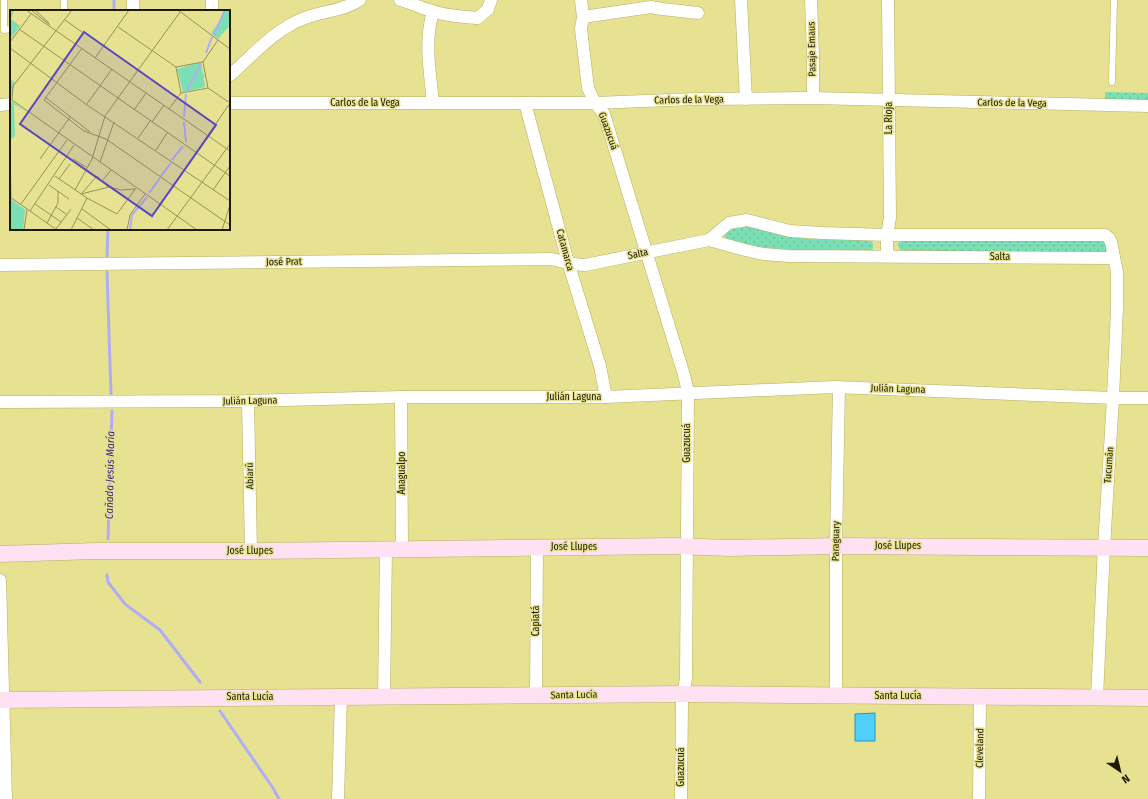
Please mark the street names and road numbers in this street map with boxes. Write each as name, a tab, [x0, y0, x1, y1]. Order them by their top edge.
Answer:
street label: Pasaje Emaus	[806, 21, 818, 77]
street label: Carlos de la Vega	[654, 93, 724, 107]
street label: Carlos de la Vega	[977, 96, 1047, 110]
street label: Carlos de la Vega	[330, 97, 400, 109]
street label: La Rioja	[883, 102, 895, 134]
street label: Guazucuá	[596, 110, 620, 152]
street label: Catamarca	[554, 228, 576, 272]
street label: Salta	[627, 246, 649, 262]
street label: Salta	[990, 251, 1010, 263]
street label: José Prat	[266, 256, 303, 268]
street label: Julián Laguna	[870, 382, 926, 396]
street label: Julián Laguna	[547, 391, 601, 403]
street label: Julián Laguna	[222, 395, 278, 407]
street label: Guazucuá	[681, 423, 693, 463]
street label: Tucumán	[1102, 446, 1116, 484]
street label: Anagualpo	[396, 451, 408, 495]
street label: Abiarú	[243, 463, 256, 489]
street label: Paraguary	[830, 520, 842, 561]
street label: José Llupes	[875, 540, 921, 552]
street label: José Llupes	[551, 541, 597, 553]
street label: José Llupes	[227, 545, 273, 557]
street label: Capiatá	[530, 606, 542, 636]
street label: Santa Lucía	[550, 688, 598, 701]
street label: Santa Lucía	[875, 689, 921, 702]
street label: Santa Lucía	[227, 690, 273, 703]
street label: Cleveland	[974, 728, 986, 768]
street label: Guazucuá	[675, 747, 687, 787]

